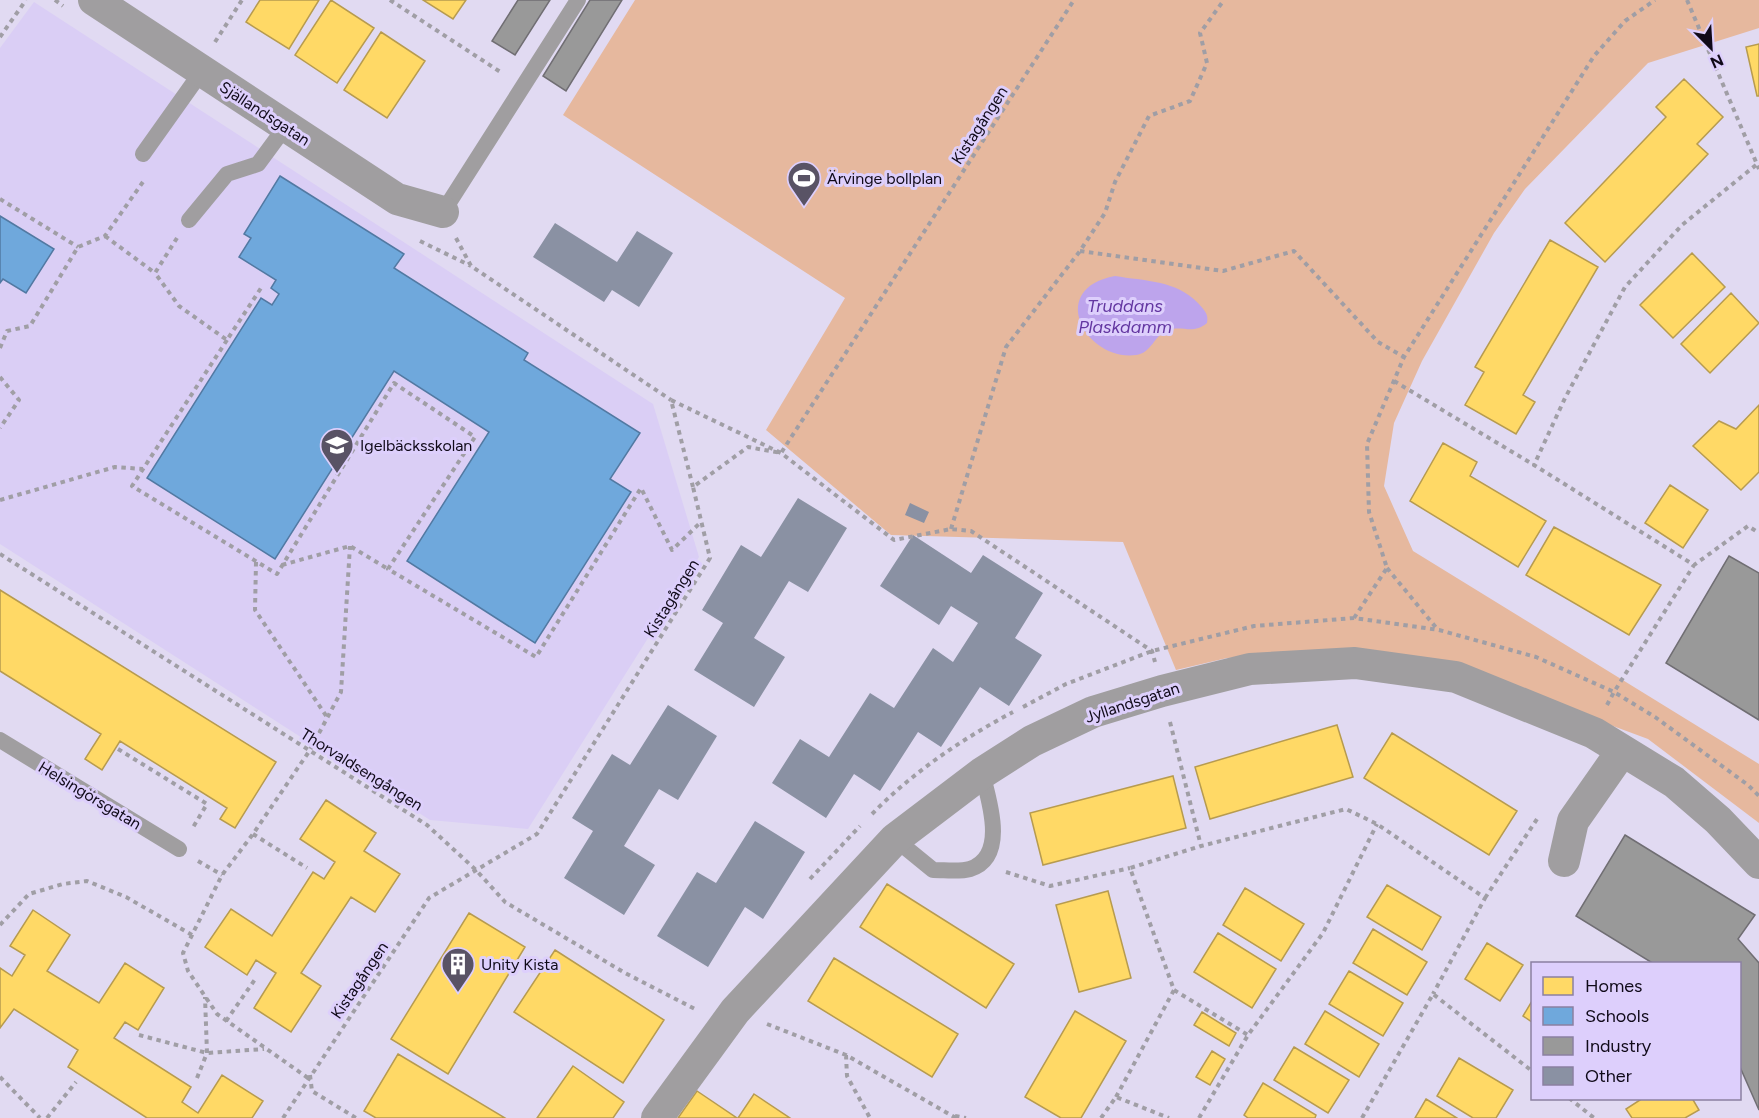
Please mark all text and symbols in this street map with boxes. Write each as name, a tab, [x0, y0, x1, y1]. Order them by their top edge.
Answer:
north arrow	[1681, 18, 1741, 78]
text: N	[1707, 50, 1726, 72]
street label: Själlandsgatan	[216, 77, 314, 150]
street label: Kistagången	[947, 83, 1012, 168]
sports icon: Ärvinge bollplan	[786, 160, 822, 207]
place label: Ärvinge bollplan	[827, 169, 942, 188]
water label: Truddans Plaskdamm	[1078, 295, 1172, 338]
school or university icon: Igelbäcksskolan	[319, 427, 355, 474]
place label: Igelbäcksskolan	[360, 436, 472, 455]
street label: Kistagången	[640, 556, 703, 641]
street label: Jyllandsgatan	[1082, 678, 1182, 727]
street label: Thorvaldsengången	[297, 724, 426, 815]
street label: Helsingörsgatan	[35, 757, 145, 834]
street label: Kistagången	[327, 938, 392, 1022]
building icon: Unity Kista	[440, 946, 476, 993]
place label: Unity Kista	[481, 955, 558, 974]
legend	[1531, 962, 1741, 1100]
text: Homes	[1585, 975, 1643, 997]
text: Schools	[1585, 1005, 1649, 1027]
text: Industry	[1585, 1035, 1652, 1057]
text: Other	[1585, 1065, 1632, 1087]

